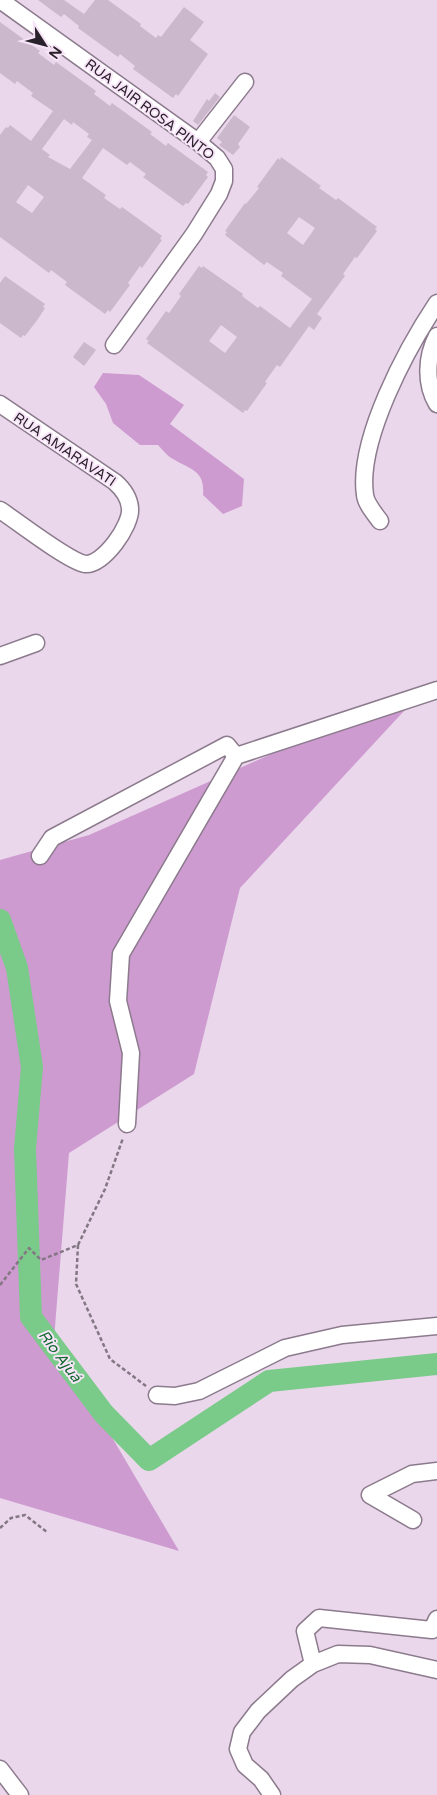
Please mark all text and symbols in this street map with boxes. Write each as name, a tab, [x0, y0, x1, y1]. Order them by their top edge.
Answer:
north arrow	[20, 20, 70, 70]
text: N	[45, 43, 65, 62]
street label: RUA JAIR ROSA PINTO	[82, 55, 218, 163]
street label: RUA AMARAVATI	[10, 409, 119, 490]
water label: Rio Ajuá	[35, 1327, 86, 1386]

